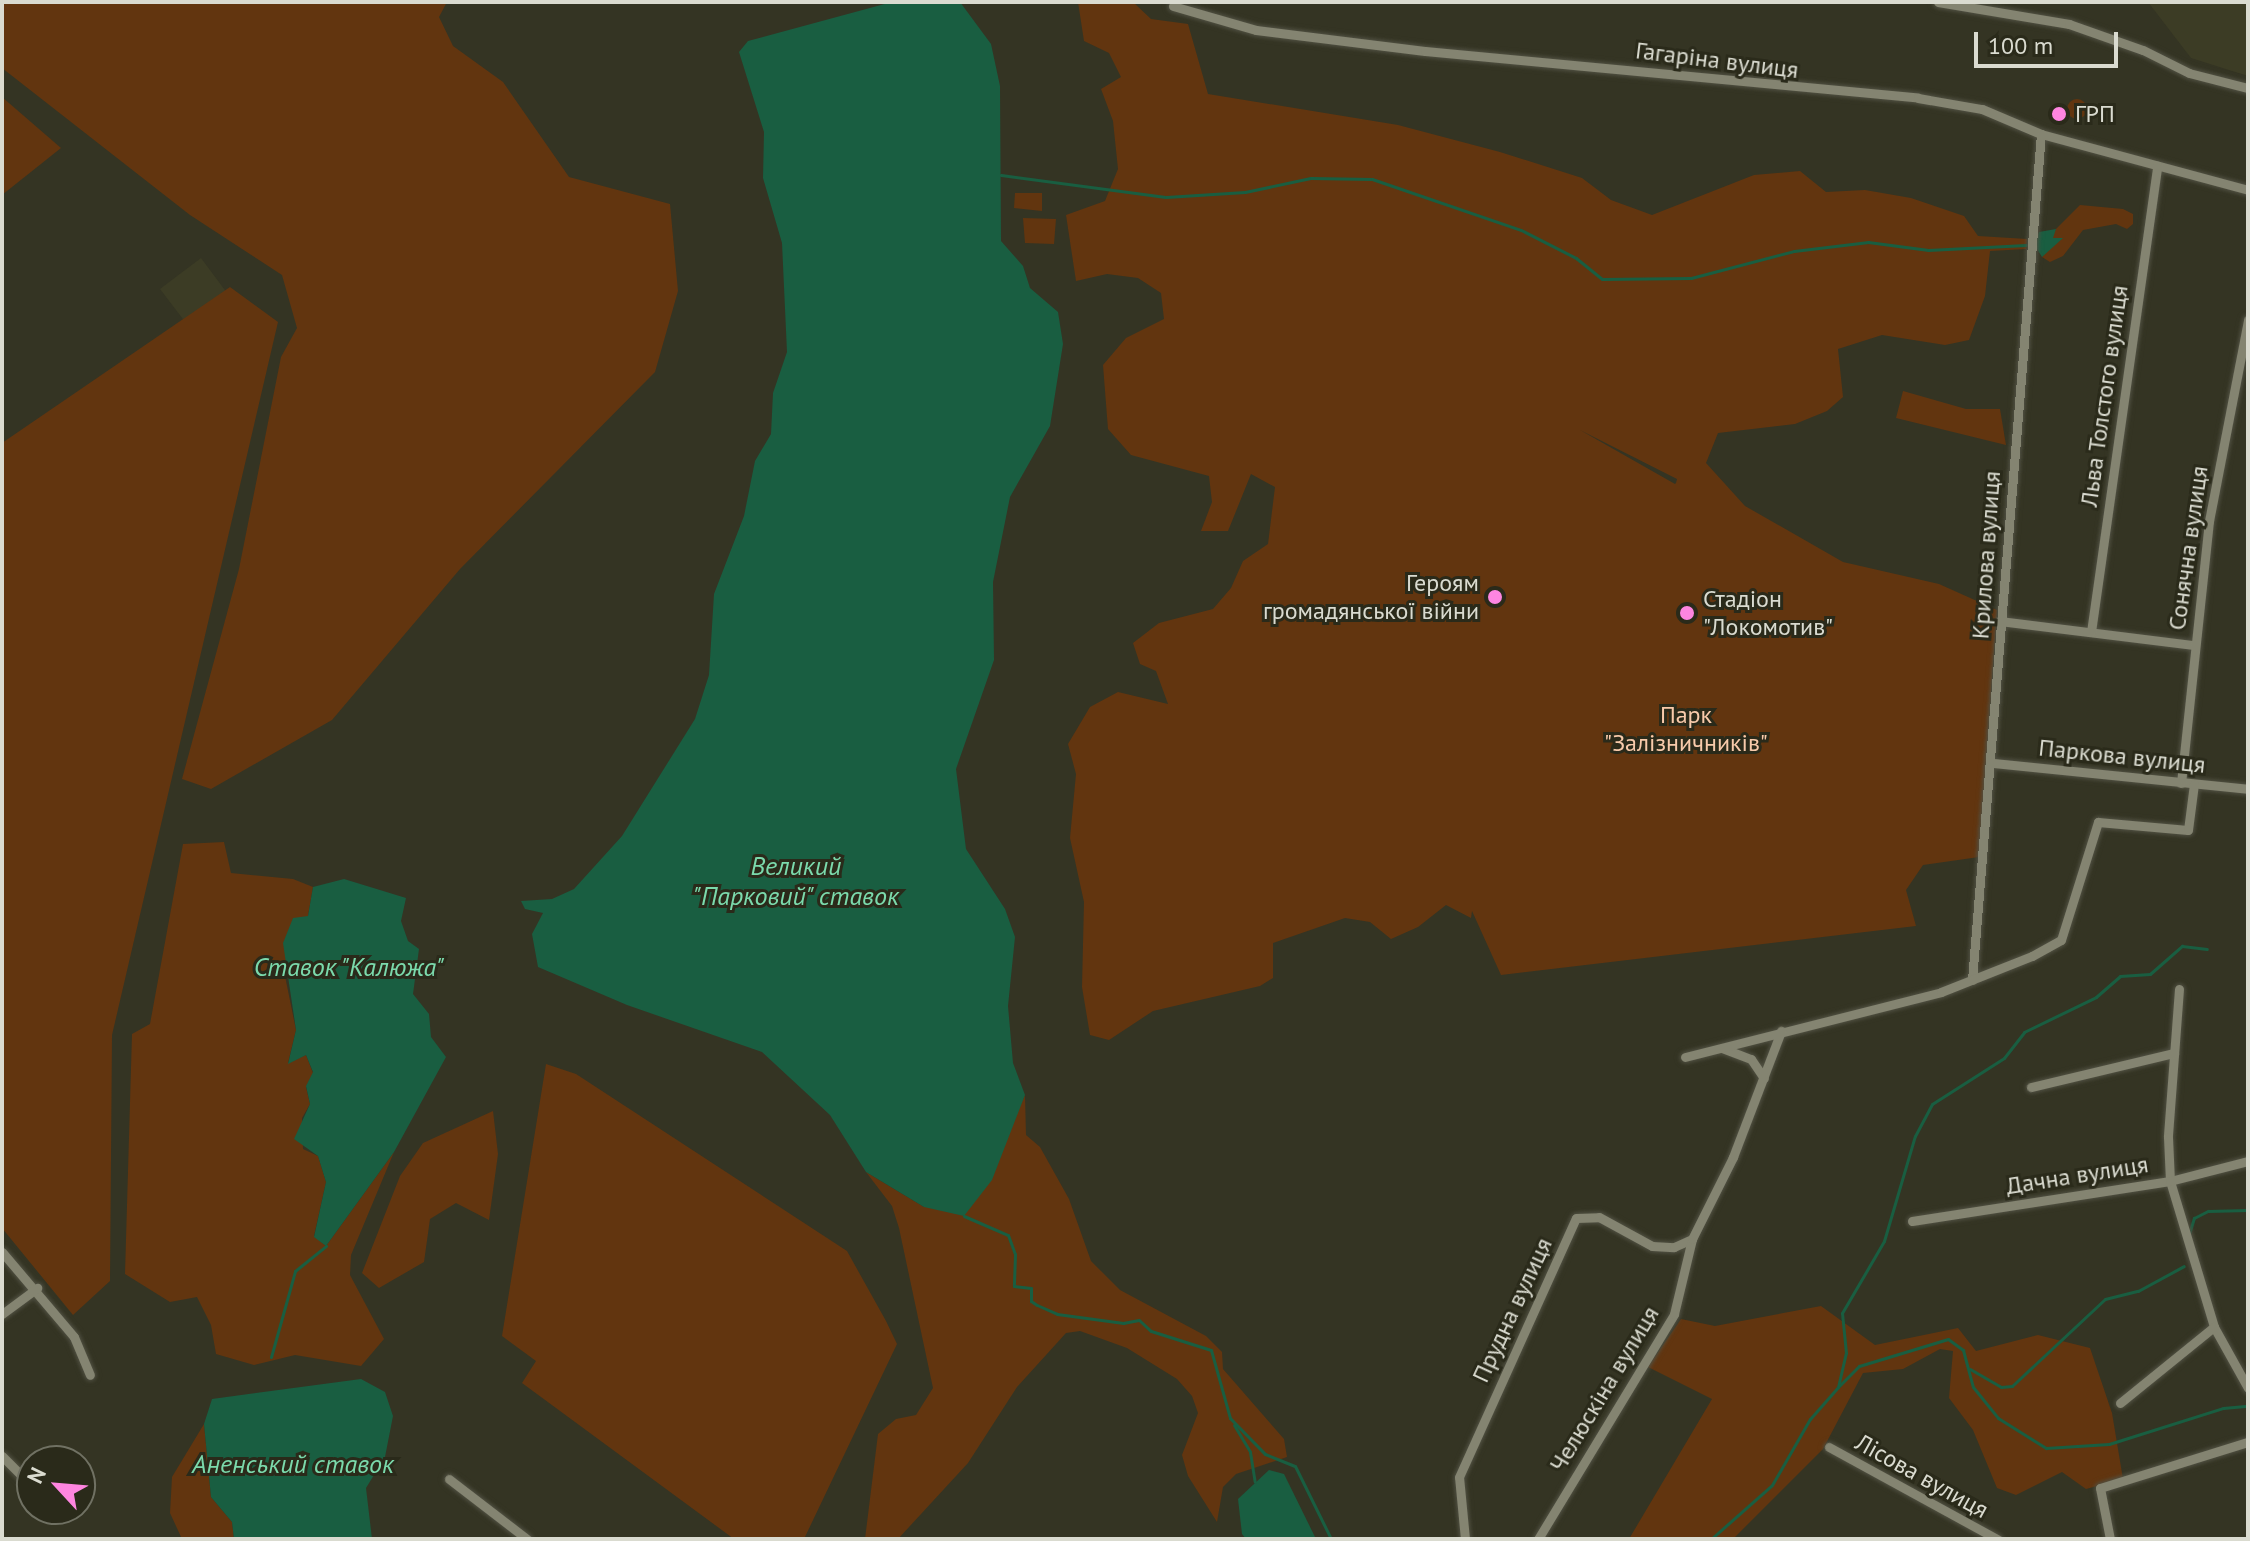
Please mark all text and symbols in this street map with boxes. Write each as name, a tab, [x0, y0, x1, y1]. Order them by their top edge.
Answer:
scale bar	[1978, 16, 2122, 66]
text: 100 m	[1988, 30, 2053, 61]
street label: Гагаріна вулиця	[1634, 36, 1800, 84]
place label: ГРП	[2075, 100, 2115, 128]
marker: ГРП	[2050, 105, 2068, 123]
street label: Льва Толстого вулиця	[2074, 283, 2134, 509]
street label: Сонячна вулиця	[2162, 464, 2214, 632]
street label: Крилова вулиця	[1966, 470, 2006, 640]
place label: Героям громадянської війни	[1263, 569, 1479, 625]
place label: Стадіон "Локомотив"	[1703, 585, 1833, 641]
marker: Героям громадянської війни	[1486, 588, 1504, 606]
marker: Стадіон "Локомотив"	[1678, 604, 1696, 622]
park label: Парк "Залізничників"	[1604, 701, 1768, 757]
street label: Паркова вулиця	[2037, 733, 2207, 779]
water label: Великий "Парковий" ставок	[692, 850, 900, 912]
water label: Ставок "Калюжа"	[253, 951, 445, 983]
street label: Дачна вулиця	[2004, 1150, 2150, 1200]
street label: Прудна вулиця	[1466, 1233, 1558, 1387]
street label: Челюскіна вулиця	[1543, 1301, 1665, 1477]
street label: Лісова вулиця	[1851, 1428, 1993, 1524]
north arrow	[16, 1445, 96, 1525]
water label: Аненський ставок	[192, 1448, 394, 1480]
text: N	[20, 1463, 52, 1488]

